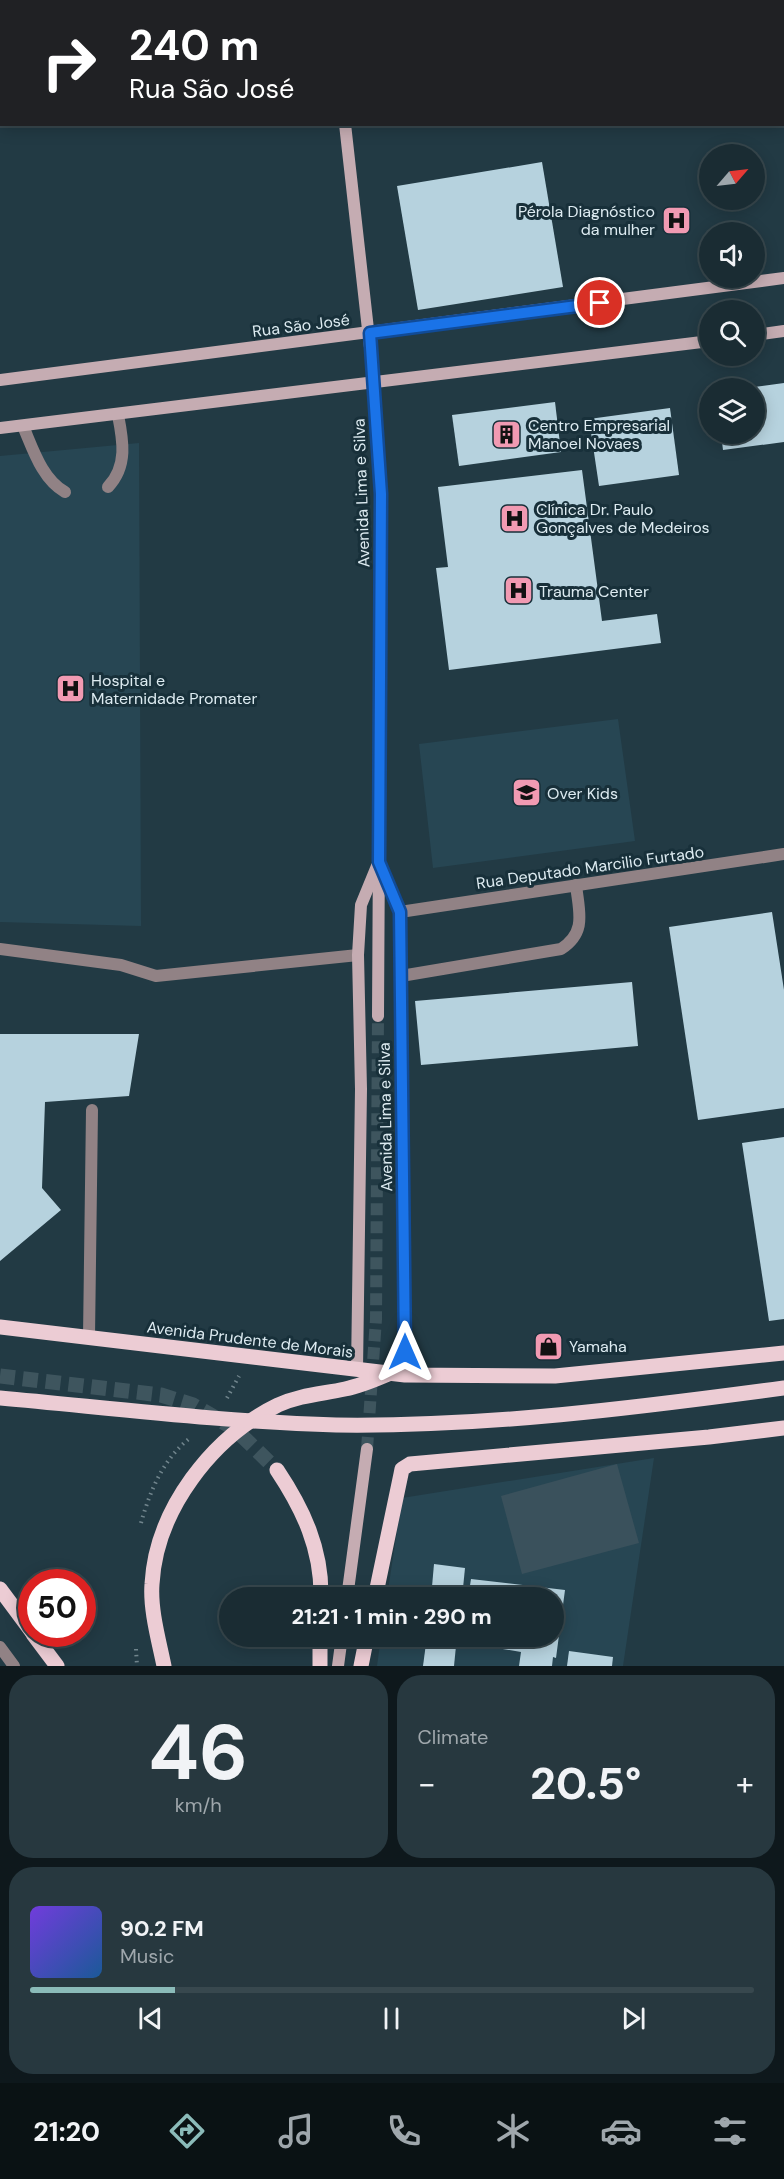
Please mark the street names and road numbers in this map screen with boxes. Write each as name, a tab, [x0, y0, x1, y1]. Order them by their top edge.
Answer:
street label: Rua São José	[251, 309, 351, 342]
street label: Avenida Lima e Silva	[348, 418, 375, 568]
street label: Rua Deputado Marcilio Furtado	[475, 841, 705, 894]
street label: Avenida Lima e Silva	[374, 1042, 397, 1192]
street label: Avenida Prudente de Morais	[146, 1316, 354, 1363]

